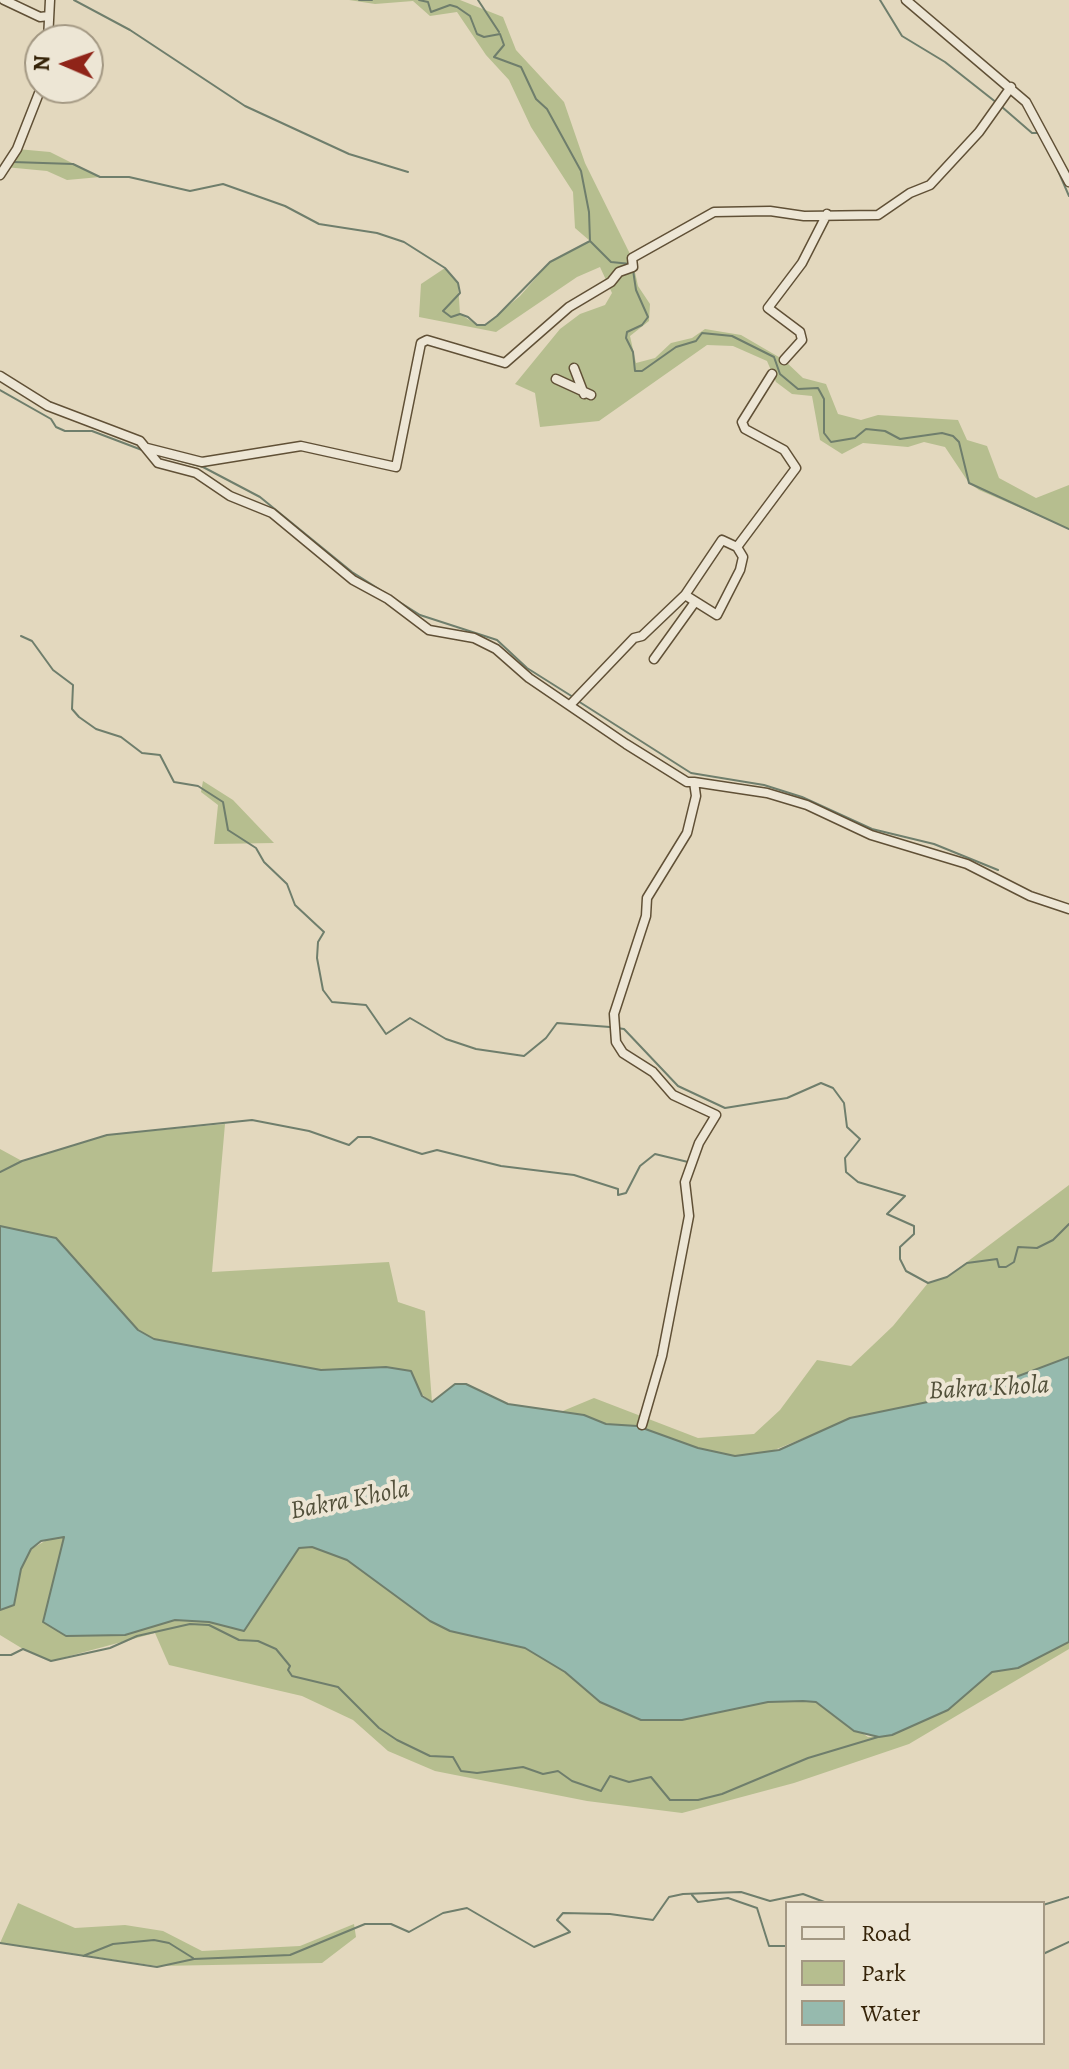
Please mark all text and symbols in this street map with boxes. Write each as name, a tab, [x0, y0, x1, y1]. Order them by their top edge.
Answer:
north arrow	[24, 24, 104, 104]
text: N	[27, 55, 57, 72]
water label: Bakra Khola	[928, 1370, 1050, 1408]
water label: Bakra Khola	[288, 1474, 412, 1528]
legend	[785, 1901, 1045, 2045]
text: Road	[861, 1917, 911, 1949]
text: Park	[861, 1957, 906, 1989]
text: Water	[861, 1997, 921, 2029]

